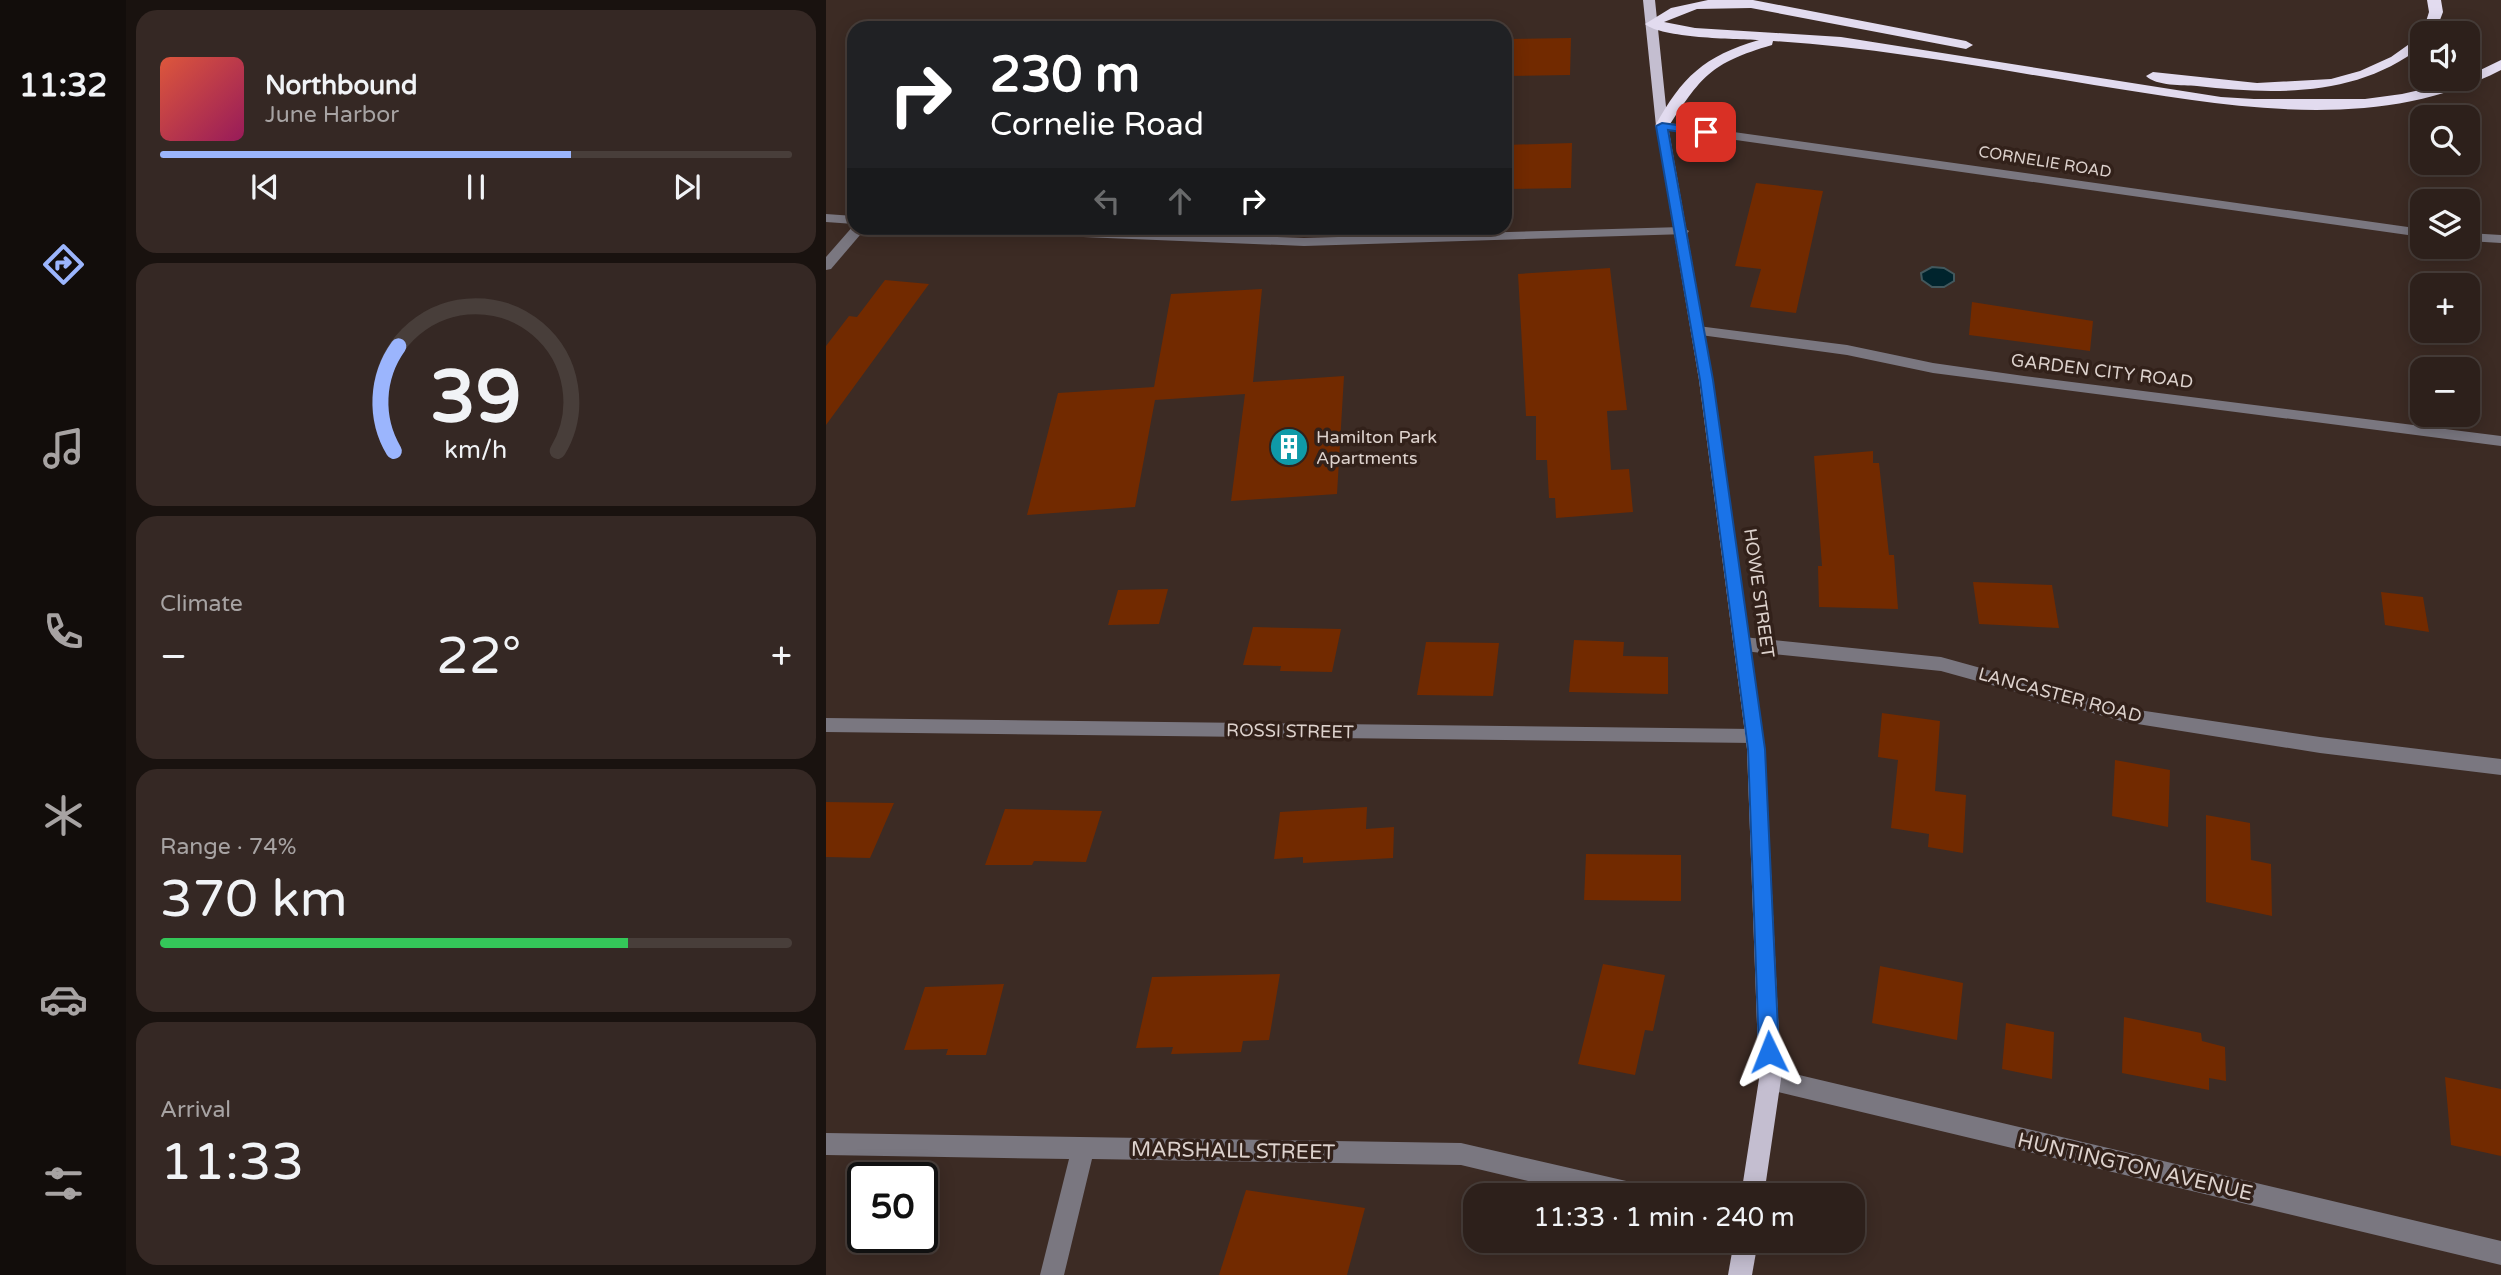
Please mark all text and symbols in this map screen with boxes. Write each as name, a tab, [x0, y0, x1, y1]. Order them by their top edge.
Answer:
map controls	[2410, 21, 2480, 427]
button: sound	[2410, 21, 2480, 91]
text: 230 m	[990, 46, 1140, 105]
icon: right	[875, 49, 966, 140]
text: 11:32	[19, 67, 107, 105]
text: Northbound	[265, 70, 417, 101]
text: June Harbor	[265, 101, 399, 129]
pin	[1676, 102, 1736, 162]
button: search	[2410, 105, 2480, 175]
text: Cornelie Road	[990, 106, 1204, 144]
icon: arrive	[1687, 113, 1725, 151]
street label: CORNELIE ROAD	[1977, 142, 2113, 182]
icon: previous	[246, 168, 284, 206]
icon: pause	[457, 168, 495, 206]
icon: next	[668, 168, 706, 206]
icon: left	[1088, 182, 1126, 220]
icon: ahead	[1161, 182, 1199, 220]
icon: right	[1234, 182, 1272, 220]
button: layers	[2410, 189, 2480, 259]
icon: directions	[39, 240, 88, 289]
button: +	[2410, 273, 2480, 343]
street label: GARDEN CITY ROAD	[2010, 349, 2194, 393]
text: 39	[430, 354, 522, 442]
button: −	[2410, 357, 2480, 427]
icon: music	[39, 424, 88, 473]
building icon: Hamilton Park Apartments	[1268, 426, 1310, 468]
place label: Hamilton Park Apartments	[1316, 426, 1437, 469]
text: km/h	[445, 434, 507, 464]
street label: HOWE STREET	[1739, 527, 1779, 659]
text: Climate	[160, 590, 243, 618]
icon: phone	[39, 607, 88, 656]
text: 22°	[436, 625, 521, 688]
text: −	[160, 634, 187, 680]
text: +	[771, 634, 792, 680]
street label: LANCASTER ROAD	[1976, 663, 2144, 727]
street label: ROSSI STREET	[1226, 719, 1354, 743]
icon: climate	[39, 791, 88, 840]
text: Range · 74%	[160, 833, 296, 861]
text: 370 km	[160, 868, 348, 931]
icon: car	[39, 975, 88, 1024]
position arrow	[1732, 1015, 1806, 1089]
text: Arrival	[160, 1096, 231, 1124]
street label: HUNTINGTON AVENUE	[2015, 1128, 2255, 1206]
text: 11:33	[160, 1131, 304, 1194]
street label: MARSHALL STREET	[1131, 1137, 1336, 1165]
icon: filters	[39, 1159, 88, 1208]
speed limit sign: 50	[847, 1162, 938, 1253]
text: 11:33 · 1 min · 240 m	[1533, 1202, 1795, 1233]

